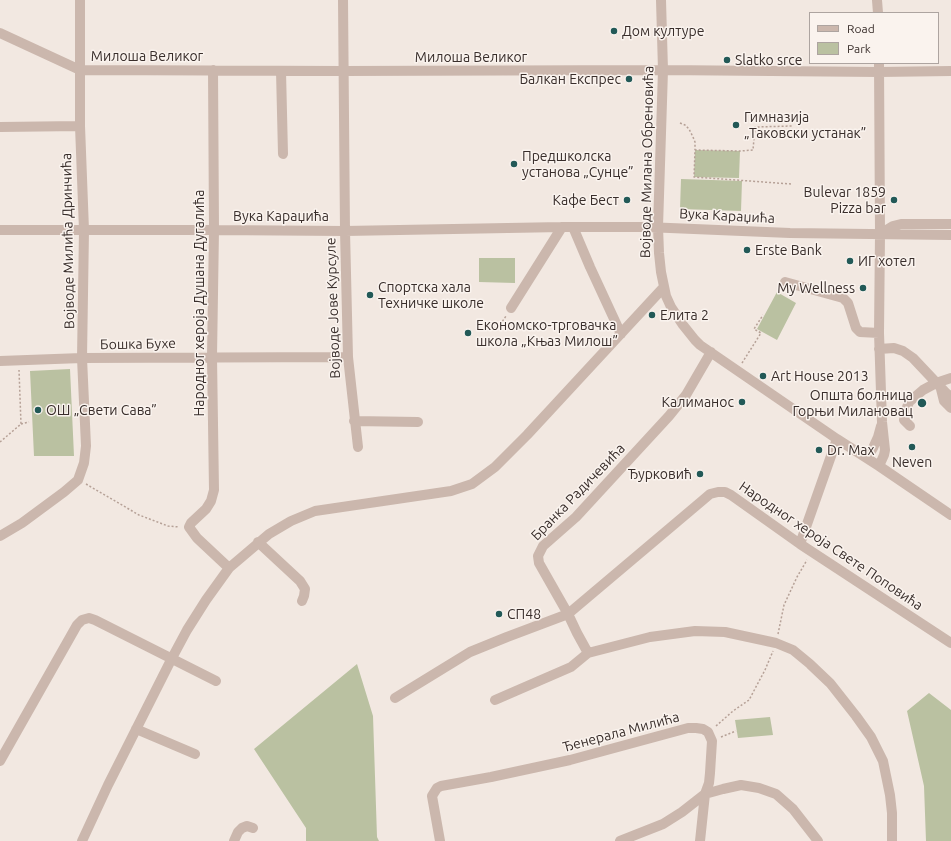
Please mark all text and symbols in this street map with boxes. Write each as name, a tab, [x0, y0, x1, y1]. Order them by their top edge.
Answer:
legend	[809, 12, 939, 64]
text: Road	[847, 22, 875, 35]
place label: Дом културе	[622, 23, 704, 39]
marker: Дом културе	[609, 26, 619, 36]
text: Park	[847, 42, 871, 55]
street label: Милоша Великог	[91, 48, 203, 64]
street label: Милоша Великог	[415, 49, 527, 65]
place label: Slatko srce	[735, 52, 802, 68]
marker: Slatko srce	[722, 55, 732, 65]
street label: Војводе Милана Обреновића	[637, 66, 657, 258]
place label: Балкан Експрес	[519, 71, 621, 87]
marker: Балкан Експрес	[624, 74, 634, 84]
place label: Гимназија „Таковски устанак”	[744, 109, 866, 142]
marker: Гимназија „Таковски устанак”	[731, 120, 741, 130]
place label: Предшколска установа „Сунце”	[522, 148, 634, 180]
street label: Војводе Милића Дринчића	[58, 153, 78, 329]
marker: Предшколска установа „Сунце”	[509, 159, 519, 169]
place label: Bulevar 1859 Pizza bar	[804, 184, 886, 216]
street label: Народног хероја Душана Дугалића	[191, 189, 207, 417]
place label: Кафе Бест	[552, 192, 619, 208]
marker: Кафе Бест	[622, 195, 632, 205]
marker: Bulevar 1859 Pizza bar	[889, 195, 899, 205]
street label: Вука Караџића	[679, 205, 775, 227]
street label: Вука Караџића	[233, 208, 329, 224]
street label: Војводе Јове Курсуле	[322, 237, 344, 379]
place label: Erste Bank	[755, 242, 822, 258]
marker: Erste Bank	[742, 245, 752, 255]
place label: ИГ хотел	[858, 253, 915, 269]
marker: ИГ хотел	[845, 256, 855, 266]
place label: Спортска хала Техничке школе	[378, 279, 484, 312]
place label: My Wellness	[777, 280, 855, 296]
marker: My Wellness	[858, 283, 868, 293]
marker: Спортска хала Техничке школе	[365, 290, 375, 300]
place label: Елита 2	[660, 307, 709, 323]
marker: Елита 2	[647, 310, 657, 320]
place label: Економско-трговачка школа „Књаз Милош”	[476, 317, 618, 350]
marker: Економско-трговачка школа „Књаз Милош”	[463, 328, 473, 338]
street label: Бошка Бухе	[100, 335, 176, 353]
place label: Art House 2013	[771, 368, 869, 384]
marker: Art House 2013	[758, 371, 768, 381]
place label: Општа болница Горњи Милановац	[792, 387, 913, 420]
place label: Калиманос	[662, 394, 734, 410]
marker: Калиманос	[737, 397, 747, 407]
marker: Општа болница Горњи Милановац	[916, 397, 928, 409]
place label: ОШ „Свети Сава”	[46, 402, 157, 418]
marker: ОШ „Свети Сава”	[33, 405, 43, 415]
street label: Бранка Радичевића	[527, 440, 629, 544]
place label: Dr. Max	[827, 442, 875, 458]
marker: Neven	[907, 442, 917, 452]
marker: Dr. Max	[814, 445, 824, 455]
place label: Neven	[892, 454, 932, 470]
place label: Ђурковић	[628, 466, 692, 482]
marker: Ђурковић	[695, 469, 705, 479]
street label: Народног хероја Свете Поповића	[736, 478, 926, 614]
place label: СП48	[507, 606, 541, 622]
marker: СП48	[494, 609, 504, 619]
street label: Ђенерала Милића	[561, 708, 681, 756]

